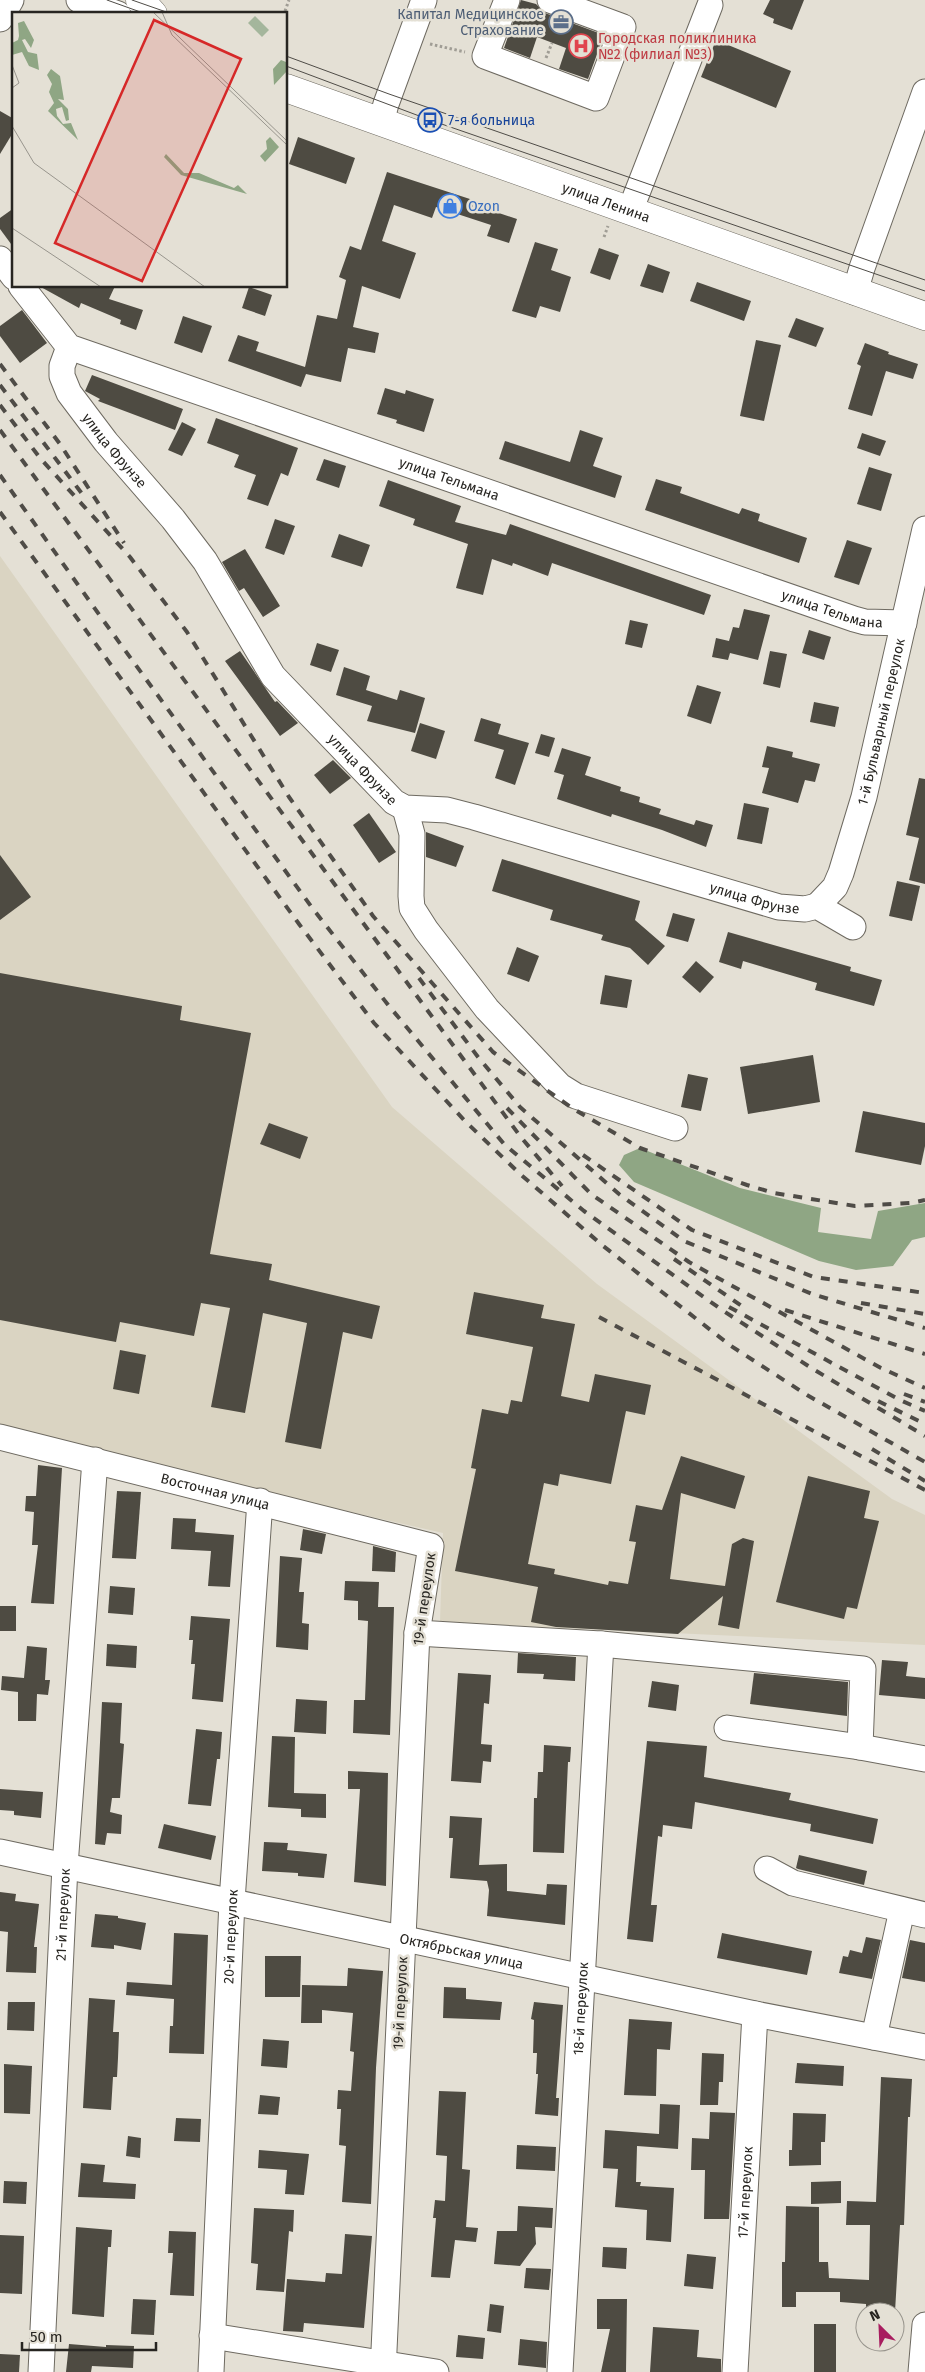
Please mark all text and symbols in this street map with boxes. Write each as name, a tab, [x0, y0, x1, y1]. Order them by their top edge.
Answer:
place label: Капитал Медицинское Страхование	[397, 6, 544, 39]
office icon: Капитал Медицинское Страхование	[548, 9, 574, 35]
inset map	[12, 12, 288, 288]
place label: Городская поликлиника №2 (филиал №3)	[598, 30, 757, 63]
hospital icon: Городская поликлиника №2 (филиал №3)	[568, 33, 594, 59]
bus stop icon: 7-я больница	[417, 107, 443, 133]
place label: 7-я больница	[448, 112, 535, 129]
street label: улица Ленина	[560, 179, 652, 226]
shop icon: Ozon	[437, 193, 463, 219]
place label: Ozon	[468, 198, 500, 215]
street label: улица Фрунзе	[78, 410, 150, 492]
street label: улица Тельмана	[397, 454, 501, 504]
street label: улица Тельмана	[779, 587, 883, 631]
street label: 1-й Бульварный переулок	[854, 636, 909, 807]
street label: улица Фрунзе	[324, 731, 400, 809]
street label: улица Фрунзе	[708, 879, 800, 918]
street label: Восточная улица	[159, 1470, 271, 1514]
street label: 19-й переулок	[410, 1551, 439, 1646]
street label: 21-й переулок	[53, 1867, 74, 1961]
street label: 20-й переулок	[220, 1888, 242, 1984]
street label: Октябрьская улица	[398, 1930, 525, 1973]
street label: 19-й переулок	[390, 1955, 411, 2050]
street label: 18-й переулок	[570, 1961, 592, 2056]
street label: 17-й переулок	[734, 2145, 757, 2239]
north arrow	[855, 2302, 905, 2352]
text: N	[867, 2306, 883, 2325]
scale bar	[22, 2320, 156, 2352]
text: 50 m	[30, 2328, 63, 2346]

